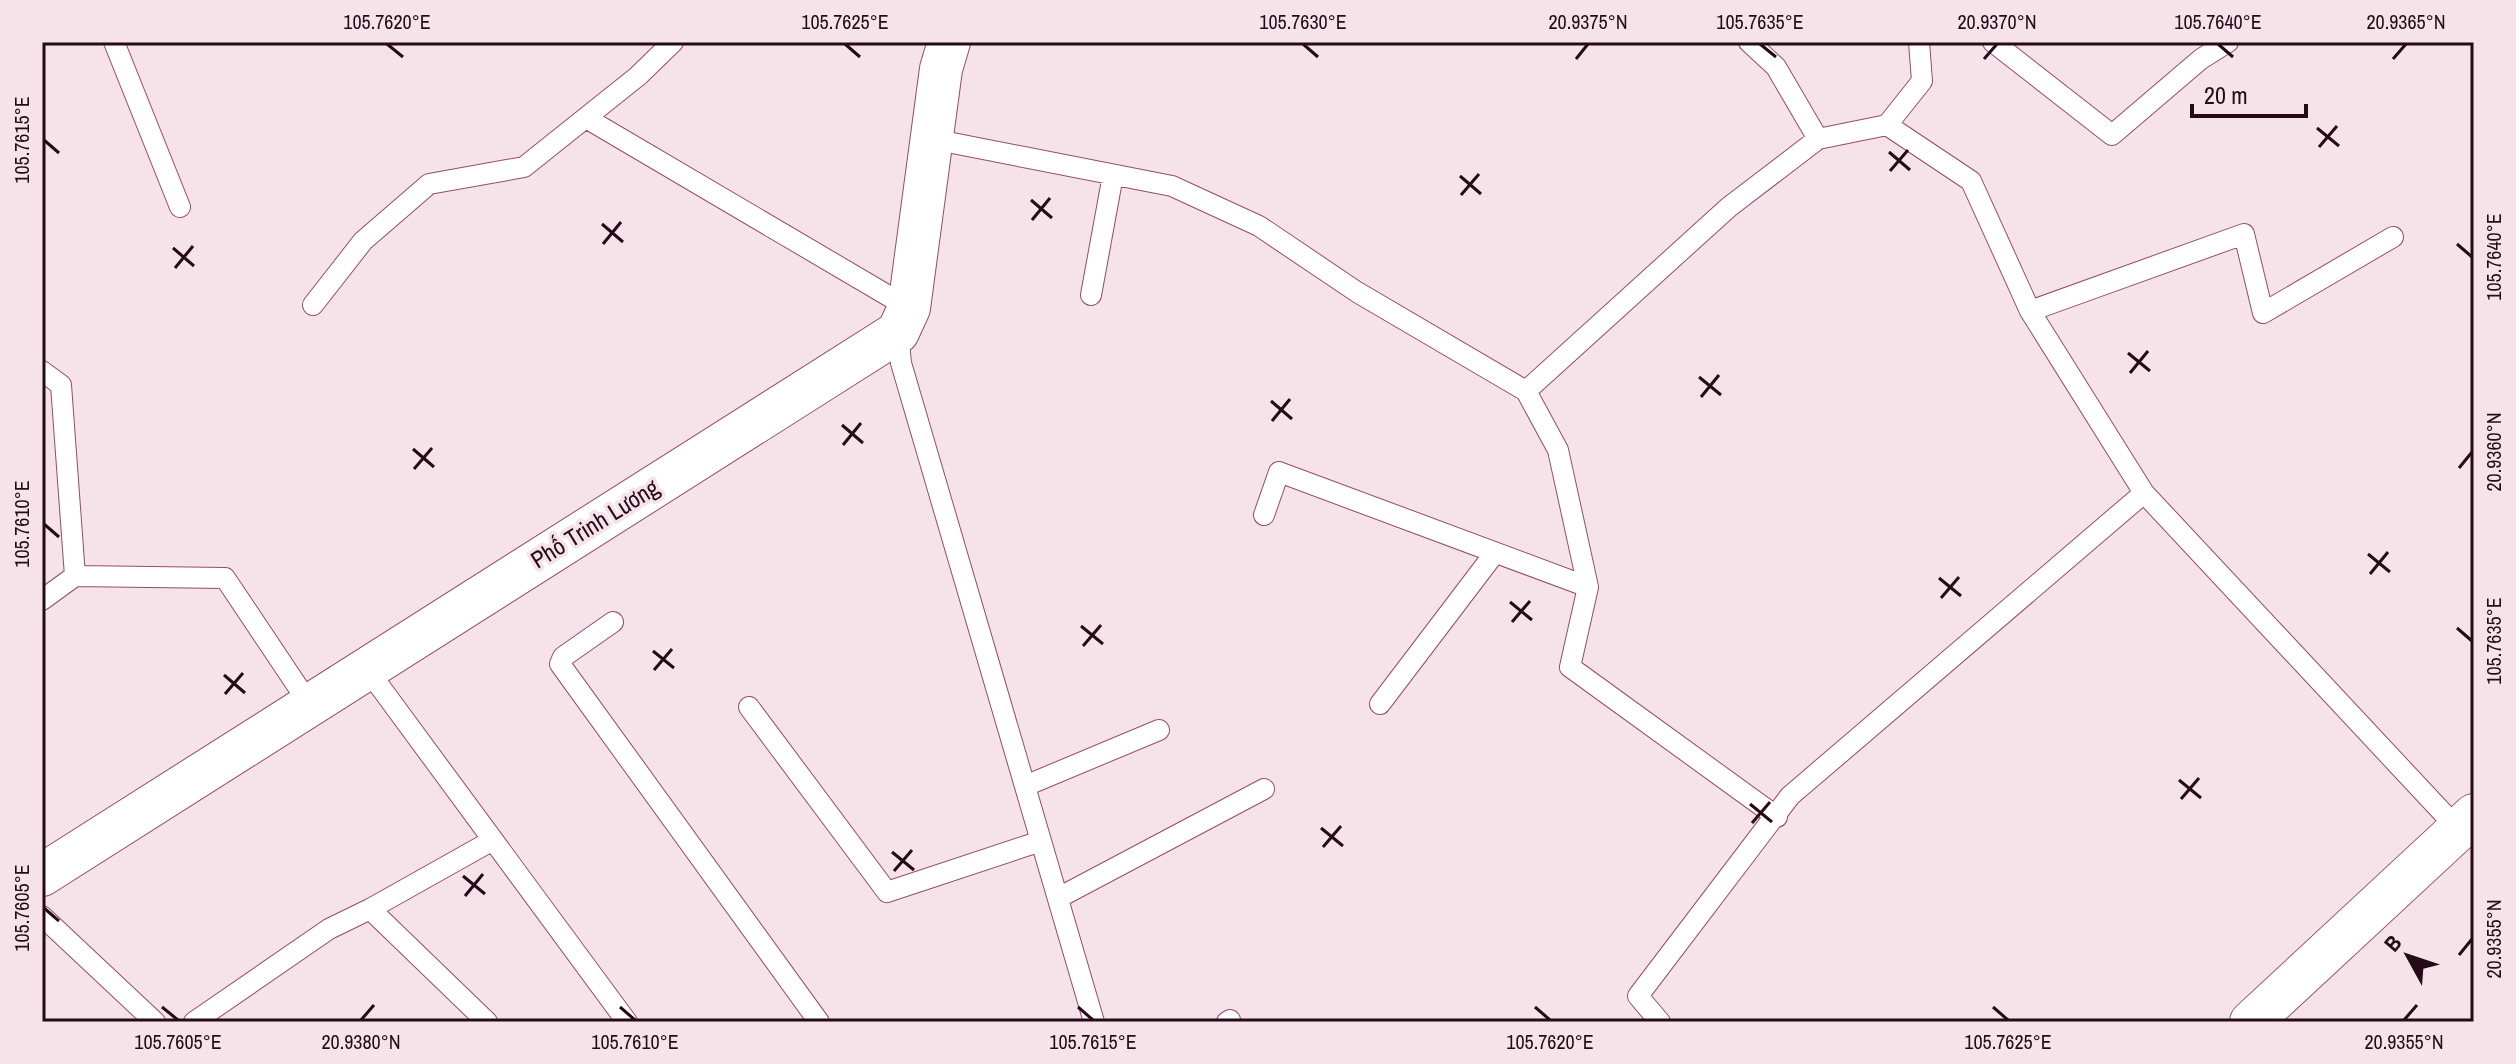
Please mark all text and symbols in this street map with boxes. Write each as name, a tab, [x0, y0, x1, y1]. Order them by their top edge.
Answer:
text: 105.7620°E	[343, 8, 431, 35]
text: 105.7625°E	[801, 8, 889, 35]
text: 105.7630°E	[1259, 8, 1347, 35]
text: 20.9375°N	[1548, 8, 1628, 35]
text: 105.7635°E	[1716, 8, 1804, 35]
text: 20.9370°N	[1957, 8, 2037, 35]
text: 105.7640°E	[2174, 8, 2262, 35]
text: 20.9365°N	[2366, 8, 2446, 35]
scale bar	[2192, 68, 2306, 118]
text: 20 m	[2204, 79, 2248, 111]
text: 105.7615°E	[8, 96, 35, 184]
text: 105.7640°E	[2480, 213, 2507, 301]
text: 20.9360°N	[2480, 412, 2507, 492]
street label: Phố Trinh Lương	[524, 471, 665, 575]
text: 105.7610°E	[8, 480, 35, 568]
text: 105.7635°E	[2480, 597, 2507, 685]
text: 105.7605°E	[8, 864, 35, 952]
text: 20.9355°N	[2480, 899, 2507, 979]
north arrow	[2368, 916, 2448, 996]
text: B	[2377, 929, 2408, 958]
text: 105.7605°E	[134, 1028, 222, 1055]
text: 20.9380°N	[321, 1028, 401, 1055]
text: 105.7610°E	[591, 1028, 679, 1055]
text: 105.7615°E	[1049, 1028, 1137, 1055]
text: 105.7620°E	[1506, 1028, 1594, 1055]
text: 105.7625°E	[1964, 1028, 2052, 1055]
text: 20.9355°N	[2364, 1028, 2444, 1055]

